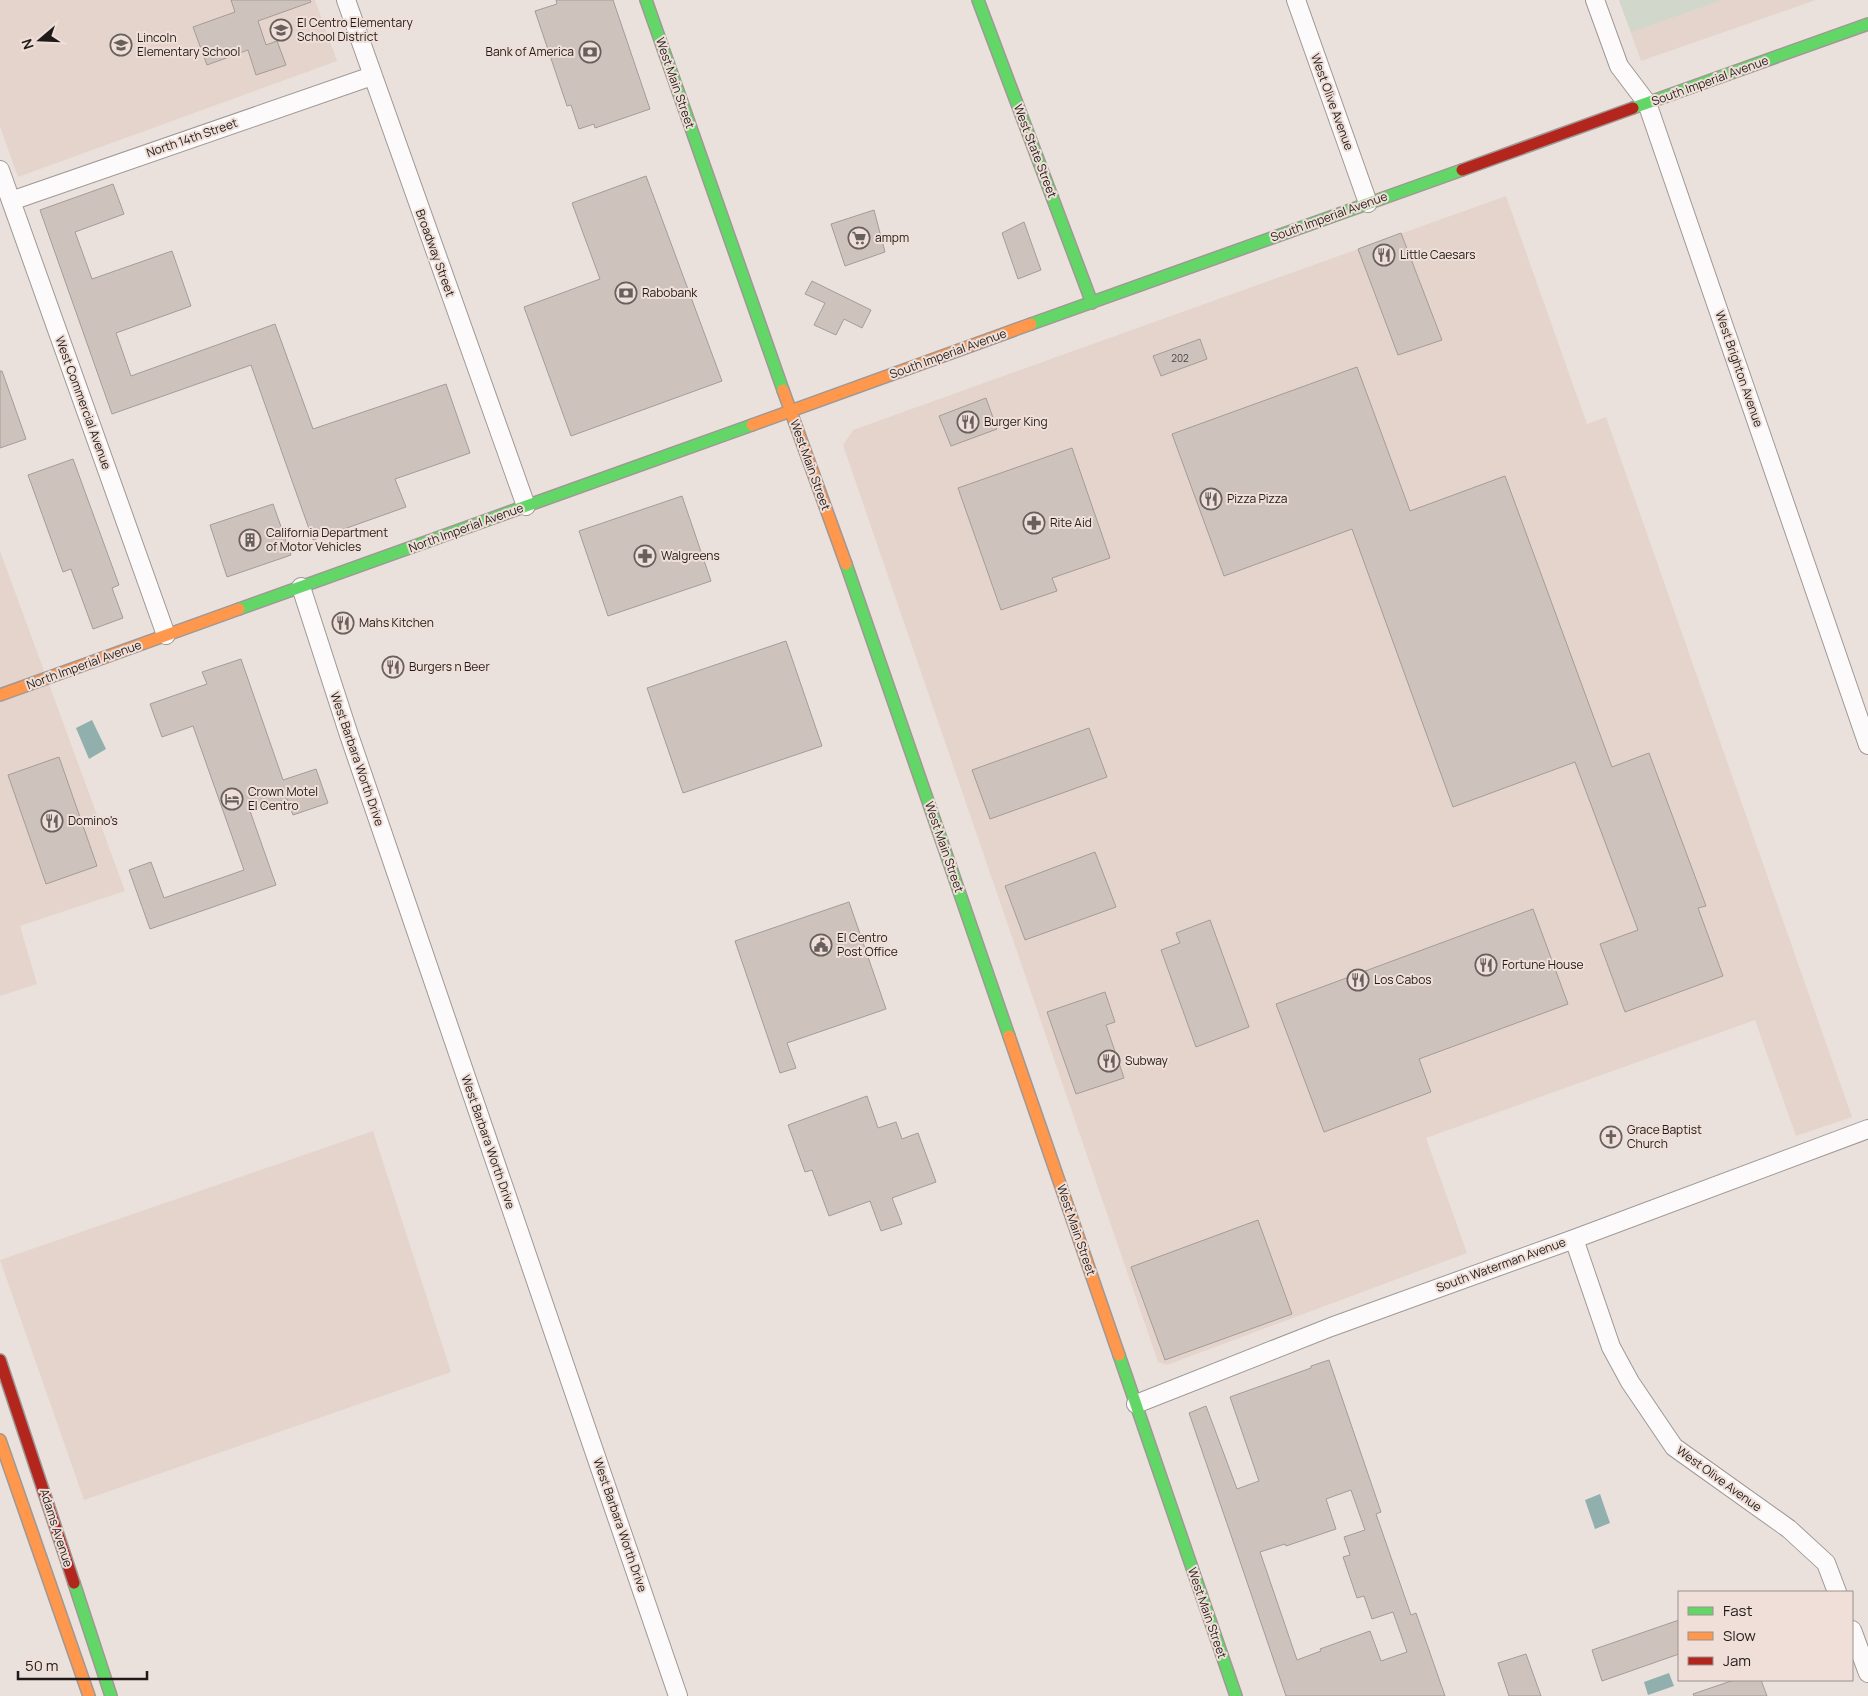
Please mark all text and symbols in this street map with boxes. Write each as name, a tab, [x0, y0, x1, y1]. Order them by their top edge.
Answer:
place label: El Centro Elementary School District	[297, 14, 413, 45]
north arrow	[15, 15, 65, 65]
school or university icon: El Centro Elementary School District	[269, 18, 293, 42]
place label: Lincoln Elementary School	[137, 29, 240, 60]
school or university icon: Lincoln Elementary School	[109, 33, 133, 57]
street label: West Main Street	[652, 35, 699, 131]
text: N	[17, 37, 38, 52]
bank icon: Bank of America	[578, 40, 602, 64]
place label: Bank of America	[486, 43, 574, 60]
street label: West Olive Avenue	[1307, 51, 1358, 153]
street label: South Imperial Avenue	[1649, 51, 1771, 110]
street label: West State Street	[1010, 102, 1061, 200]
street label: North 14th Street	[144, 114, 240, 161]
street label: South Imperial Avenue	[1268, 187, 1390, 246]
street label: Broadway Street	[412, 207, 459, 299]
supermarket icon: ampm	[847, 226, 871, 250]
place label: ampm	[875, 229, 909, 246]
restaurant icon: Little Caesars	[1372, 243, 1396, 267]
place label: Little Caesars	[1400, 246, 1476, 263]
bank icon: Rabobank	[614, 281, 638, 305]
place label: Rabobank	[642, 284, 698, 301]
street label: West Brighton Avenue	[1712, 308, 1767, 429]
street label: South Imperial Avenue	[887, 324, 1009, 383]
street label: West Commercial Avenue	[51, 334, 115, 472]
house number: 202	[1171, 351, 1189, 365]
restaurant icon: Burger King	[956, 410, 980, 434]
place label: Burger King	[984, 413, 1048, 430]
street label: West Main Street	[786, 417, 835, 513]
restaurant icon: Pizza Pizza	[1199, 487, 1223, 511]
place label: Pizza Pizza	[1227, 490, 1288, 507]
street label: North Imperial Avenue	[406, 499, 526, 556]
pharmacy icon: Rite Aid	[1022, 511, 1046, 535]
place label: Rite Aid	[1050, 514, 1092, 531]
place label: California Department of Motor Vehicles	[266, 524, 388, 555]
building icon: California Department of Motor Vehicles	[238, 528, 262, 552]
pharmacy icon: Walgreens	[633, 544, 657, 568]
place label: Walgreens	[661, 547, 720, 564]
restaurant icon: Mahs Kitchen	[331, 611, 355, 635]
place label: Mahs Kitchen	[359, 614, 434, 631]
street label: North Imperial Avenue	[24, 636, 144, 693]
restaurant icon: Burgers n Beer	[381, 655, 405, 679]
place label: Burgers n Beer	[409, 658, 490, 675]
street label: West Barbara Worth Drive	[327, 690, 388, 828]
place label: Crown Motel El Centro	[248, 783, 318, 814]
hotel icon: Crown Motel El Centro	[220, 787, 244, 811]
street label: West Main Street	[921, 799, 968, 895]
restaurant icon: Domino's	[40, 809, 64, 833]
place label: Domino's	[68, 812, 118, 829]
place label: El Centro Post Office	[837, 929, 898, 960]
public building icon: El Centro Post Office	[809, 933, 833, 957]
restaurant icon: Fortune House	[1474, 953, 1498, 977]
place label: Fortune House	[1502, 956, 1583, 973]
restaurant icon: Los Cabos	[1346, 968, 1370, 992]
place label: Los Cabos	[1374, 971, 1432, 988]
restaurant icon: Subway	[1097, 1049, 1121, 1073]
place label: Subway	[1125, 1052, 1169, 1069]
street label: West Barbara Worth Drive	[458, 1073, 519, 1211]
place label: Grace Baptist Church	[1627, 1121, 1702, 1152]
church icon: Grace Baptist Church	[1599, 1125, 1623, 1149]
street label: West Main Street	[1053, 1182, 1100, 1278]
street label: South Waterman Avenue	[1434, 1233, 1568, 1296]
street label: West Olive Avenue	[1673, 1442, 1765, 1515]
street label: West Barbara Worth Drive	[590, 1456, 651, 1594]
street label: Adams Avenue	[36, 1487, 77, 1569]
street label: West Main Street	[1184, 1565, 1231, 1661]
legend	[1678, 1591, 1853, 1681]
text: Fast	[1723, 1600, 1752, 1621]
text: Slow	[1723, 1625, 1756, 1646]
scale bar	[18, 1648, 146, 1680]
text: Jam	[1723, 1650, 1751, 1671]
text: 50 m	[25, 1655, 59, 1676]

